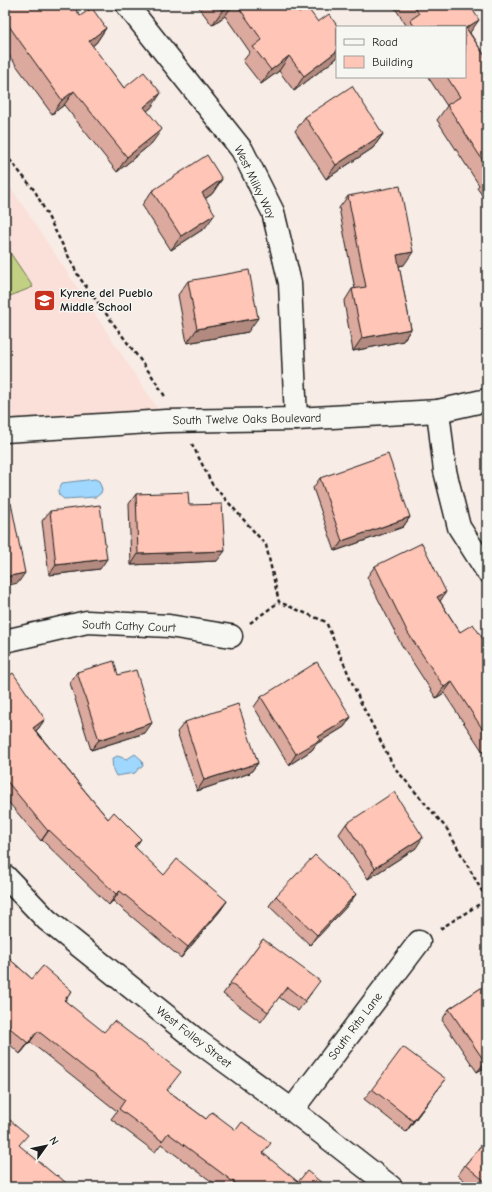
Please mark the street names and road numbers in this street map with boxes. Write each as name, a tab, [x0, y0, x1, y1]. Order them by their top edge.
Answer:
street label: West Milky Way	[231, 143, 279, 221]
street label: South Twelve Oaks Boulevard	[173, 411, 321, 427]
street label: South Cathy Court	[82, 617, 177, 635]
street label: South Rita Lane	[325, 990, 385, 1062]
street label: West Folley Street	[154, 1003, 235, 1071]

